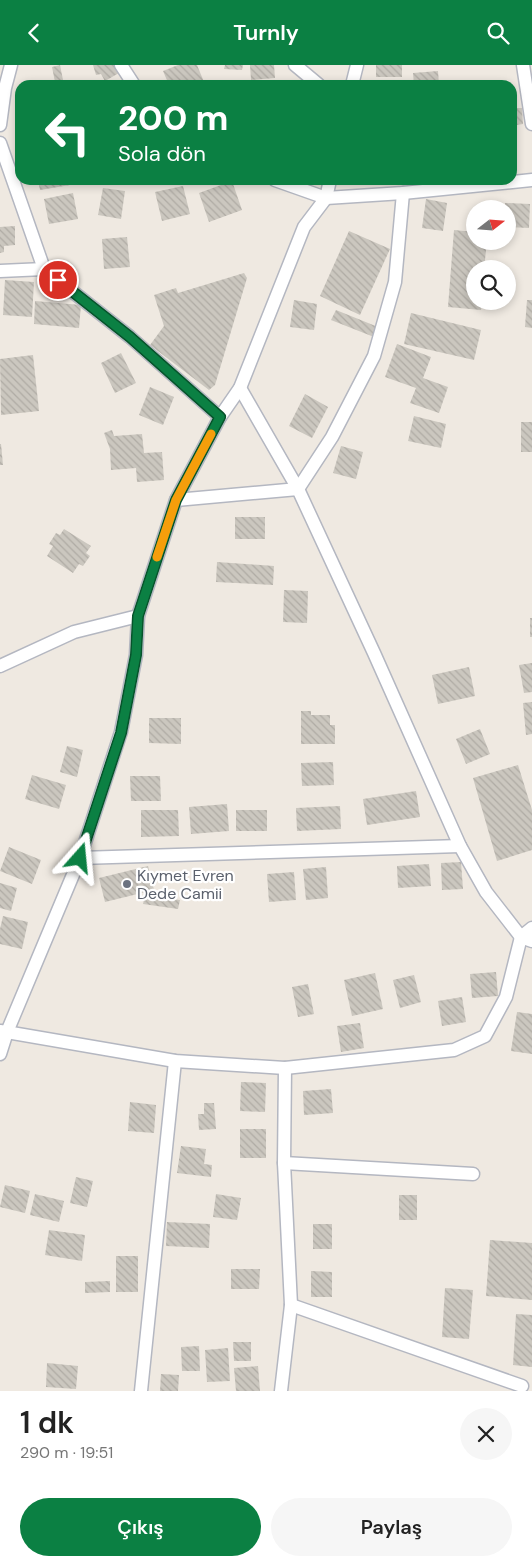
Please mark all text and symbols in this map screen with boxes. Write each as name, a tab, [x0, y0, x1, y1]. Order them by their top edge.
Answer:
text: Turnly	[233, 18, 299, 47]
icon: back	[20, 19, 48, 47]
icon: search	[484, 19, 512, 47]
text: 200 m	[118, 95, 229, 141]
icon: left	[35, 100, 100, 165]
text: Sola dön	[118, 139, 206, 168]
north arrow	[466, 200, 516, 250]
map controls	[466, 200, 516, 310]
pin	[37, 259, 79, 301]
button: search	[466, 260, 516, 310]
icon: arrive	[44, 266, 72, 294]
position arrow	[53, 831, 105, 883]
place label: Kıymet Evren Dede Camii	[137, 865, 234, 904]
marker: Kıymet Evren Dede Camii	[121, 878, 133, 890]
text: 1 dk	[20, 1403, 74, 1442]
button: close	[460, 1408, 512, 1460]
text: 290 m · 19:51	[20, 1442, 113, 1463]
button: Çıkış	[20, 1498, 261, 1556]
button: Paylaş	[271, 1498, 512, 1556]

